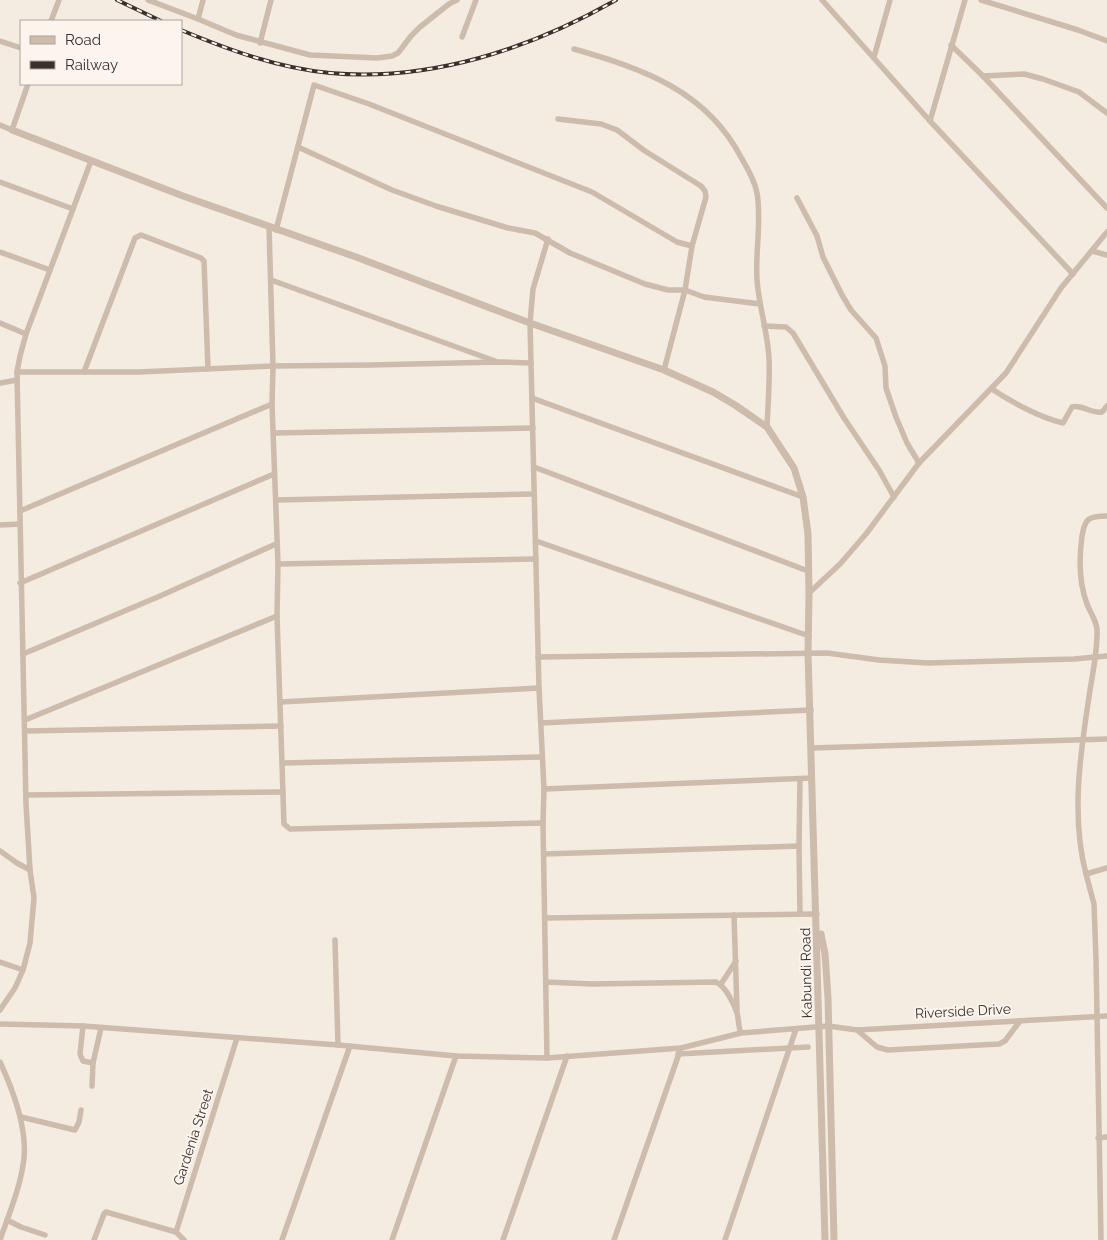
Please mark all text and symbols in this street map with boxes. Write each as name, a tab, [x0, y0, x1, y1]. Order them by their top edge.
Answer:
legend	[20, 20, 182, 85]
text: Road	[65, 31, 101, 49]
text: Railway	[65, 56, 118, 74]
street label: Kabundi Road	[797, 928, 815, 1018]
street label: Riverside Drive	[915, 1000, 1011, 1022]
street label: Gardenia Street	[170, 1086, 216, 1187]

